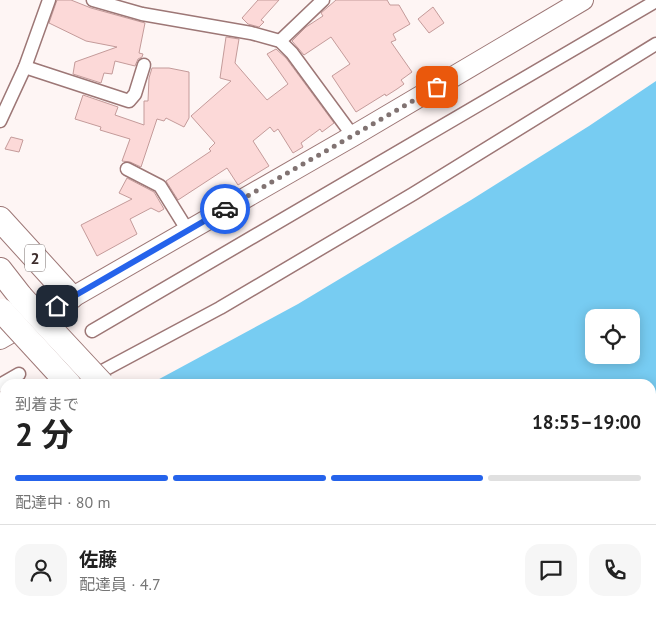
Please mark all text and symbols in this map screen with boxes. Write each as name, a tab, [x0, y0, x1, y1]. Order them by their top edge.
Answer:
pin	[416, 66, 458, 108]
icon: bag	[423, 73, 451, 101]
courier	[200, 184, 250, 234]
icon: car	[211, 195, 239, 223]
road number: 2	[25, 244, 45, 272]
pin	[36, 285, 78, 327]
icon: home	[43, 292, 71, 320]
map controls	[585, 309, 640, 364]
button: locate	[585, 309, 640, 364]
text: 到着まで	[15, 394, 79, 414]
text: 18:55–19:00	[532, 410, 641, 434]
text: 2 分	[15, 413, 73, 455]
text: 配達中 · 80 m	[15, 492, 111, 512]
button: person	[15, 544, 67, 596]
button: chat	[525, 544, 577, 596]
button: phone	[589, 544, 641, 596]
text: 佐藤	[79, 547, 117, 571]
text: 配達員 · 4.7	[79, 574, 161, 594]

